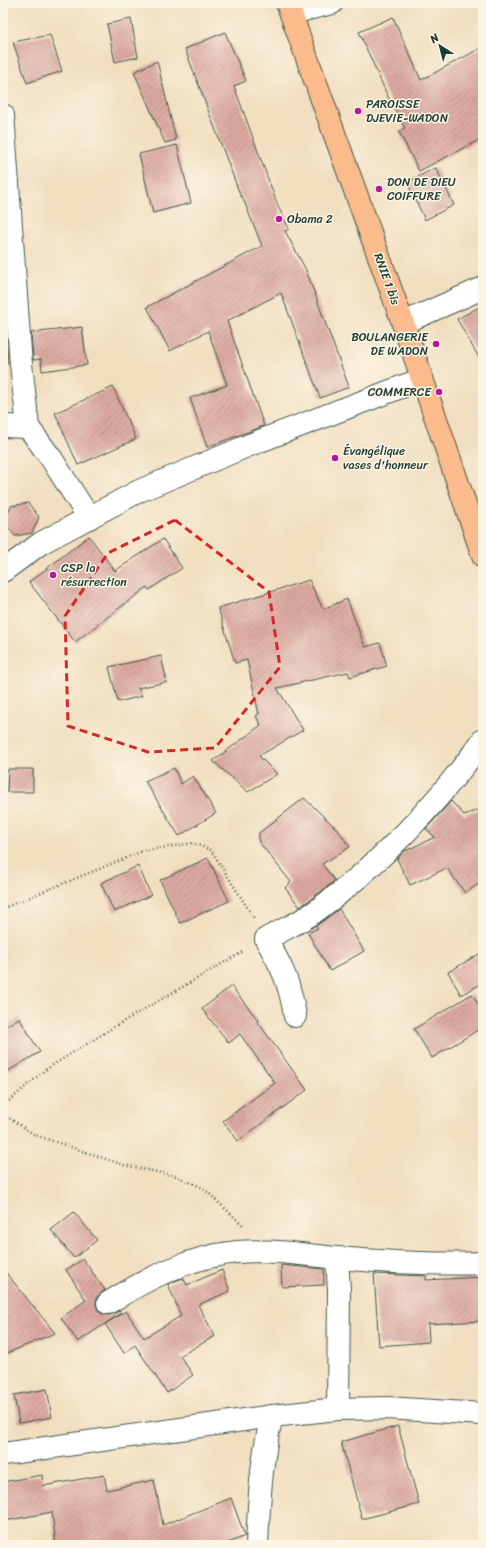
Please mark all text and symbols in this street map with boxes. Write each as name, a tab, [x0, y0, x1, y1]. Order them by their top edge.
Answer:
north arrow	[420, 26, 460, 66]
text: N	[425, 28, 443, 49]
place label: PAROISSE DJEVIE-WADON	[366, 93, 449, 129]
marker: PAROISSE DJEVIE-WADON	[353, 106, 363, 116]
place label: DON DE DIEU COIFFURE	[387, 171, 456, 207]
marker: DON DE DIEU COIFFURE	[374, 184, 384, 194]
place label: Obama 2	[287, 208, 333, 230]
marker: Obama 2	[274, 214, 284, 224]
street label: RNIE 1 bis	[367, 250, 407, 309]
place label: BOULANGERIE DE WADON	[351, 326, 429, 362]
marker: BOULANGERIE DE WADON	[431, 339, 441, 349]
place label: COMMERCE	[368, 381, 432, 403]
marker: COMMERCE	[434, 387, 444, 397]
place label: Évangélique vases d'honneur	[343, 440, 429, 476]
marker: Évangélique vases d'honneur	[330, 453, 340, 463]
place label: CSP la résurrection	[61, 557, 127, 593]
marker: CSP la résurrection	[48, 570, 58, 580]

